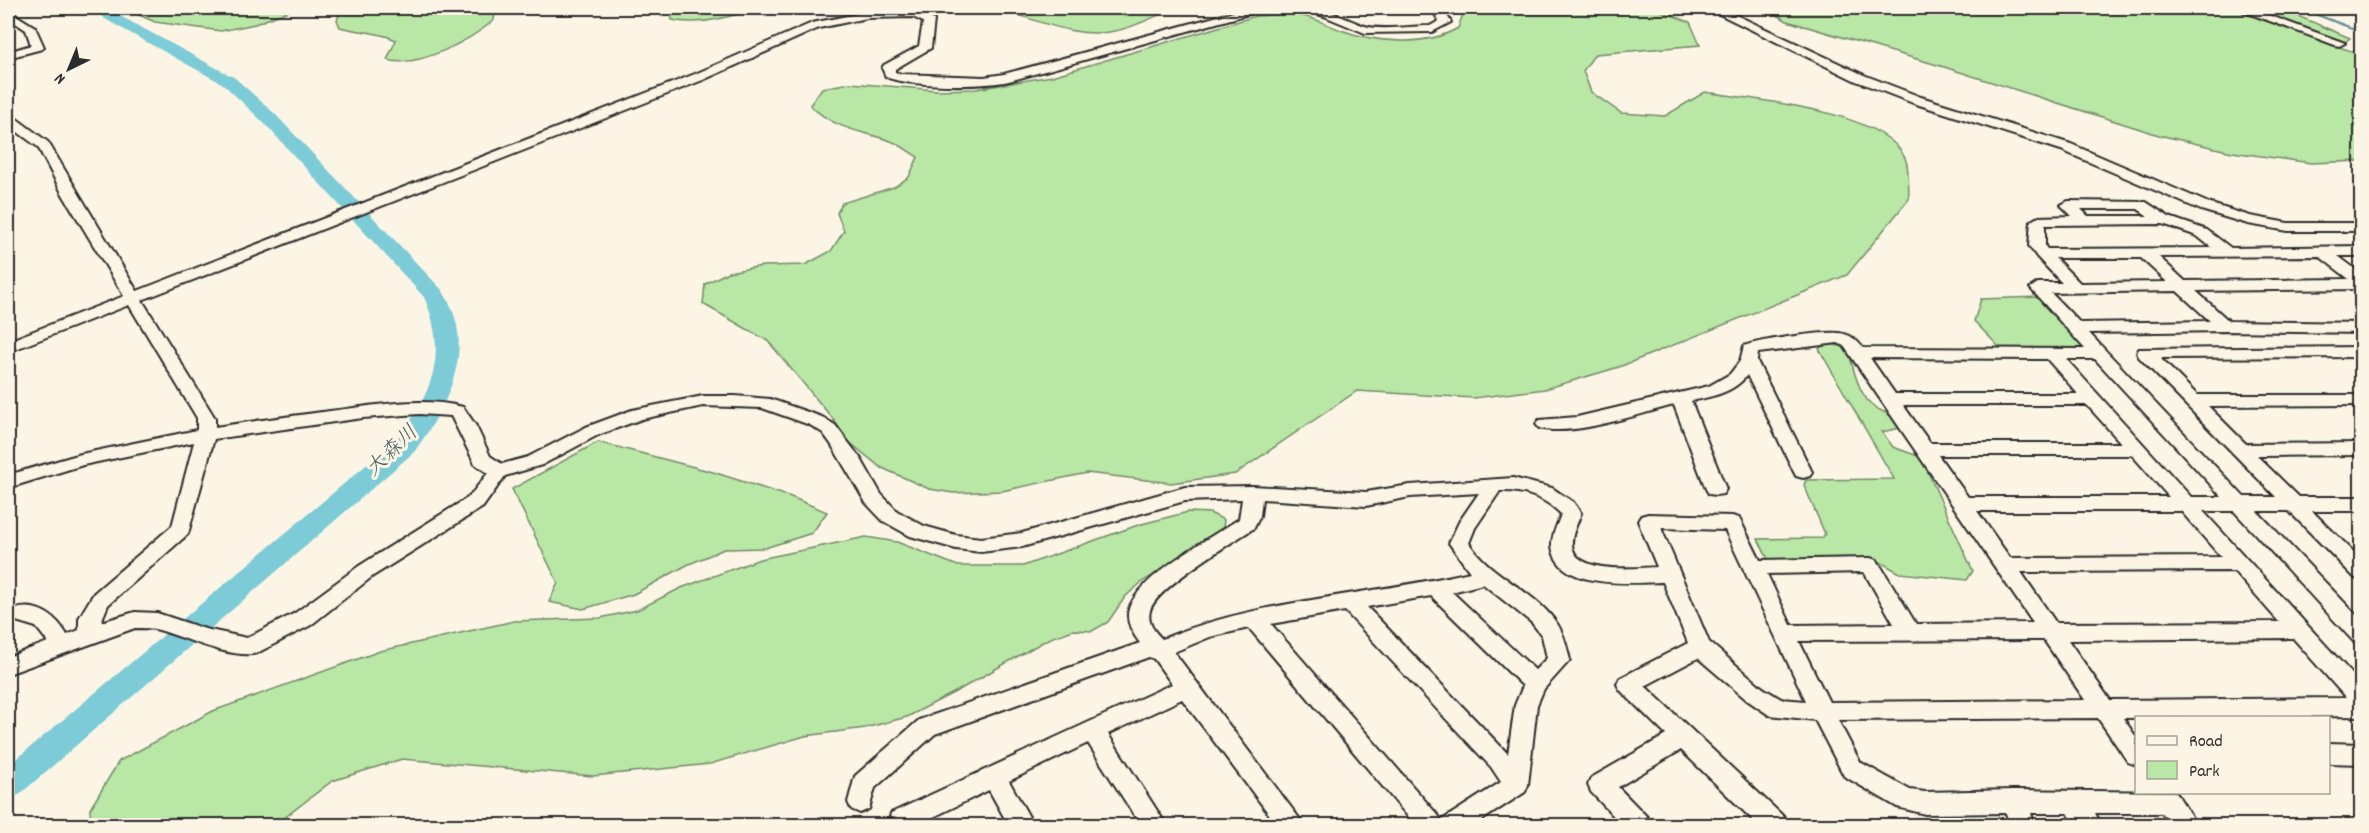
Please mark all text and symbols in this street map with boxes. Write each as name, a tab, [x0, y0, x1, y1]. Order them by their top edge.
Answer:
north arrow	[39, 39, 99, 99]
text: N	[50, 67, 71, 89]
water label: 大森川	[360, 419, 426, 485]
legend	[2135, 716, 2330, 794]
text: Road	[2189, 730, 2223, 755]
text: Park	[2189, 760, 2220, 785]

